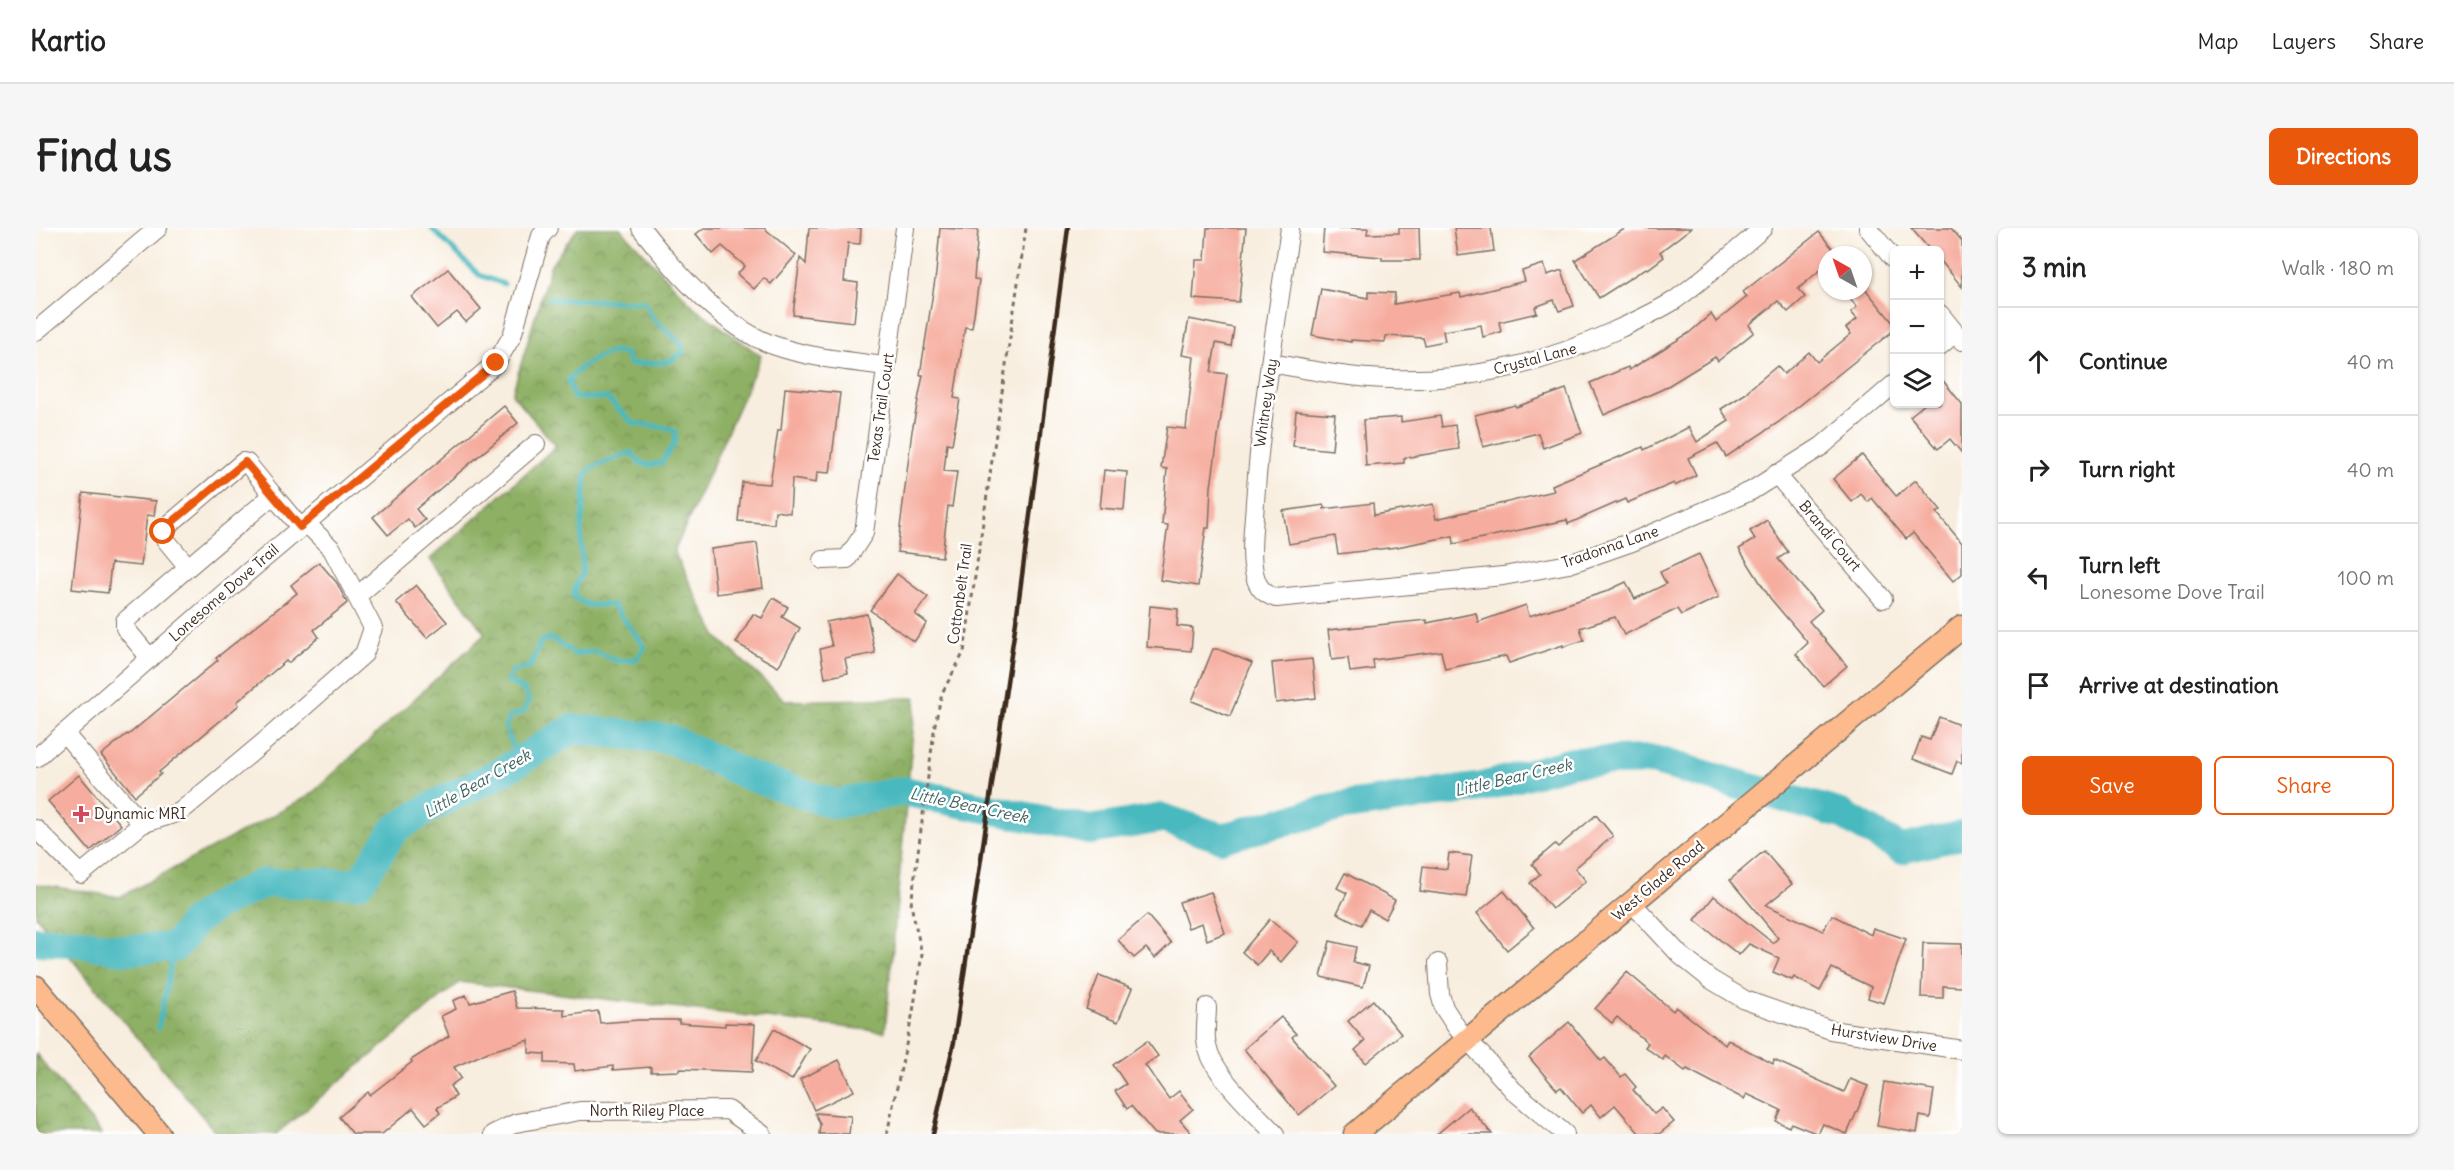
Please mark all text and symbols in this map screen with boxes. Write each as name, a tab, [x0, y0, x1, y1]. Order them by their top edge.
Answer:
text: Kartio	[30, 23, 106, 59]
text: Map	[2198, 28, 2238, 55]
text: Layers	[2271, 28, 2336, 55]
text: Share	[2369, 28, 2424, 55]
button: Directions	[2269, 128, 2418, 185]
text: Find us	[36, 130, 172, 182]
north arrow	[1818, 246, 1872, 300]
map controls	[1890, 246, 1944, 408]
button: +	[1890, 246, 1944, 300]
text: 3 min	[2022, 251, 2087, 284]
text: Walk · 180 m	[2282, 255, 2394, 280]
button: −	[1890, 300, 1944, 354]
street label: Crystal Lane	[1491, 338, 1578, 379]
icon: ahead	[2022, 345, 2055, 378]
text: Continue	[2079, 347, 2168, 375]
route end	[482, 349, 508, 375]
text: 40 m	[2347, 349, 2394, 374]
street label: Texas Trail Court	[863, 352, 898, 464]
button: layers	[1890, 354, 1944, 408]
street label: Whitney Way	[1250, 357, 1281, 449]
icon: right	[2022, 453, 2055, 486]
text: Turn right	[2079, 455, 2175, 483]
text: 40 m	[2347, 457, 2394, 482]
street label: Brandi Court	[1795, 496, 1866, 575]
route start	[149, 518, 175, 544]
street label: Tradonna Lane	[1559, 521, 1661, 572]
street label: Lonesome Dove Trail	[165, 540, 282, 645]
street label: Cottonbelt Trail	[943, 542, 976, 646]
text: Turn left	[2079, 551, 2160, 579]
icon: left	[2022, 561, 2055, 594]
text: 100 m	[2337, 565, 2394, 590]
text: Lonesome Dove Trail	[2079, 579, 2265, 604]
icon: arrive	[2022, 669, 2055, 702]
text: Arrive at destination	[2079, 671, 2279, 699]
water label: Little Bear Creek	[420, 744, 535, 822]
water label: Little Bear Creek	[1453, 753, 1575, 800]
button: Save	[2022, 756, 2202, 815]
button: Share	[2214, 756, 2394, 815]
water label: Little Bear Creek	[908, 783, 1031, 828]
place label: Dynamic MRI	[94, 804, 186, 823]
marker: Dynamic MRI	[72, 805, 90, 823]
street label: West Glade Road	[1608, 836, 1708, 925]
street label: Hurstview Drive	[1830, 1020, 1938, 1055]
street label: North Riley Place	[590, 1101, 704, 1120]

